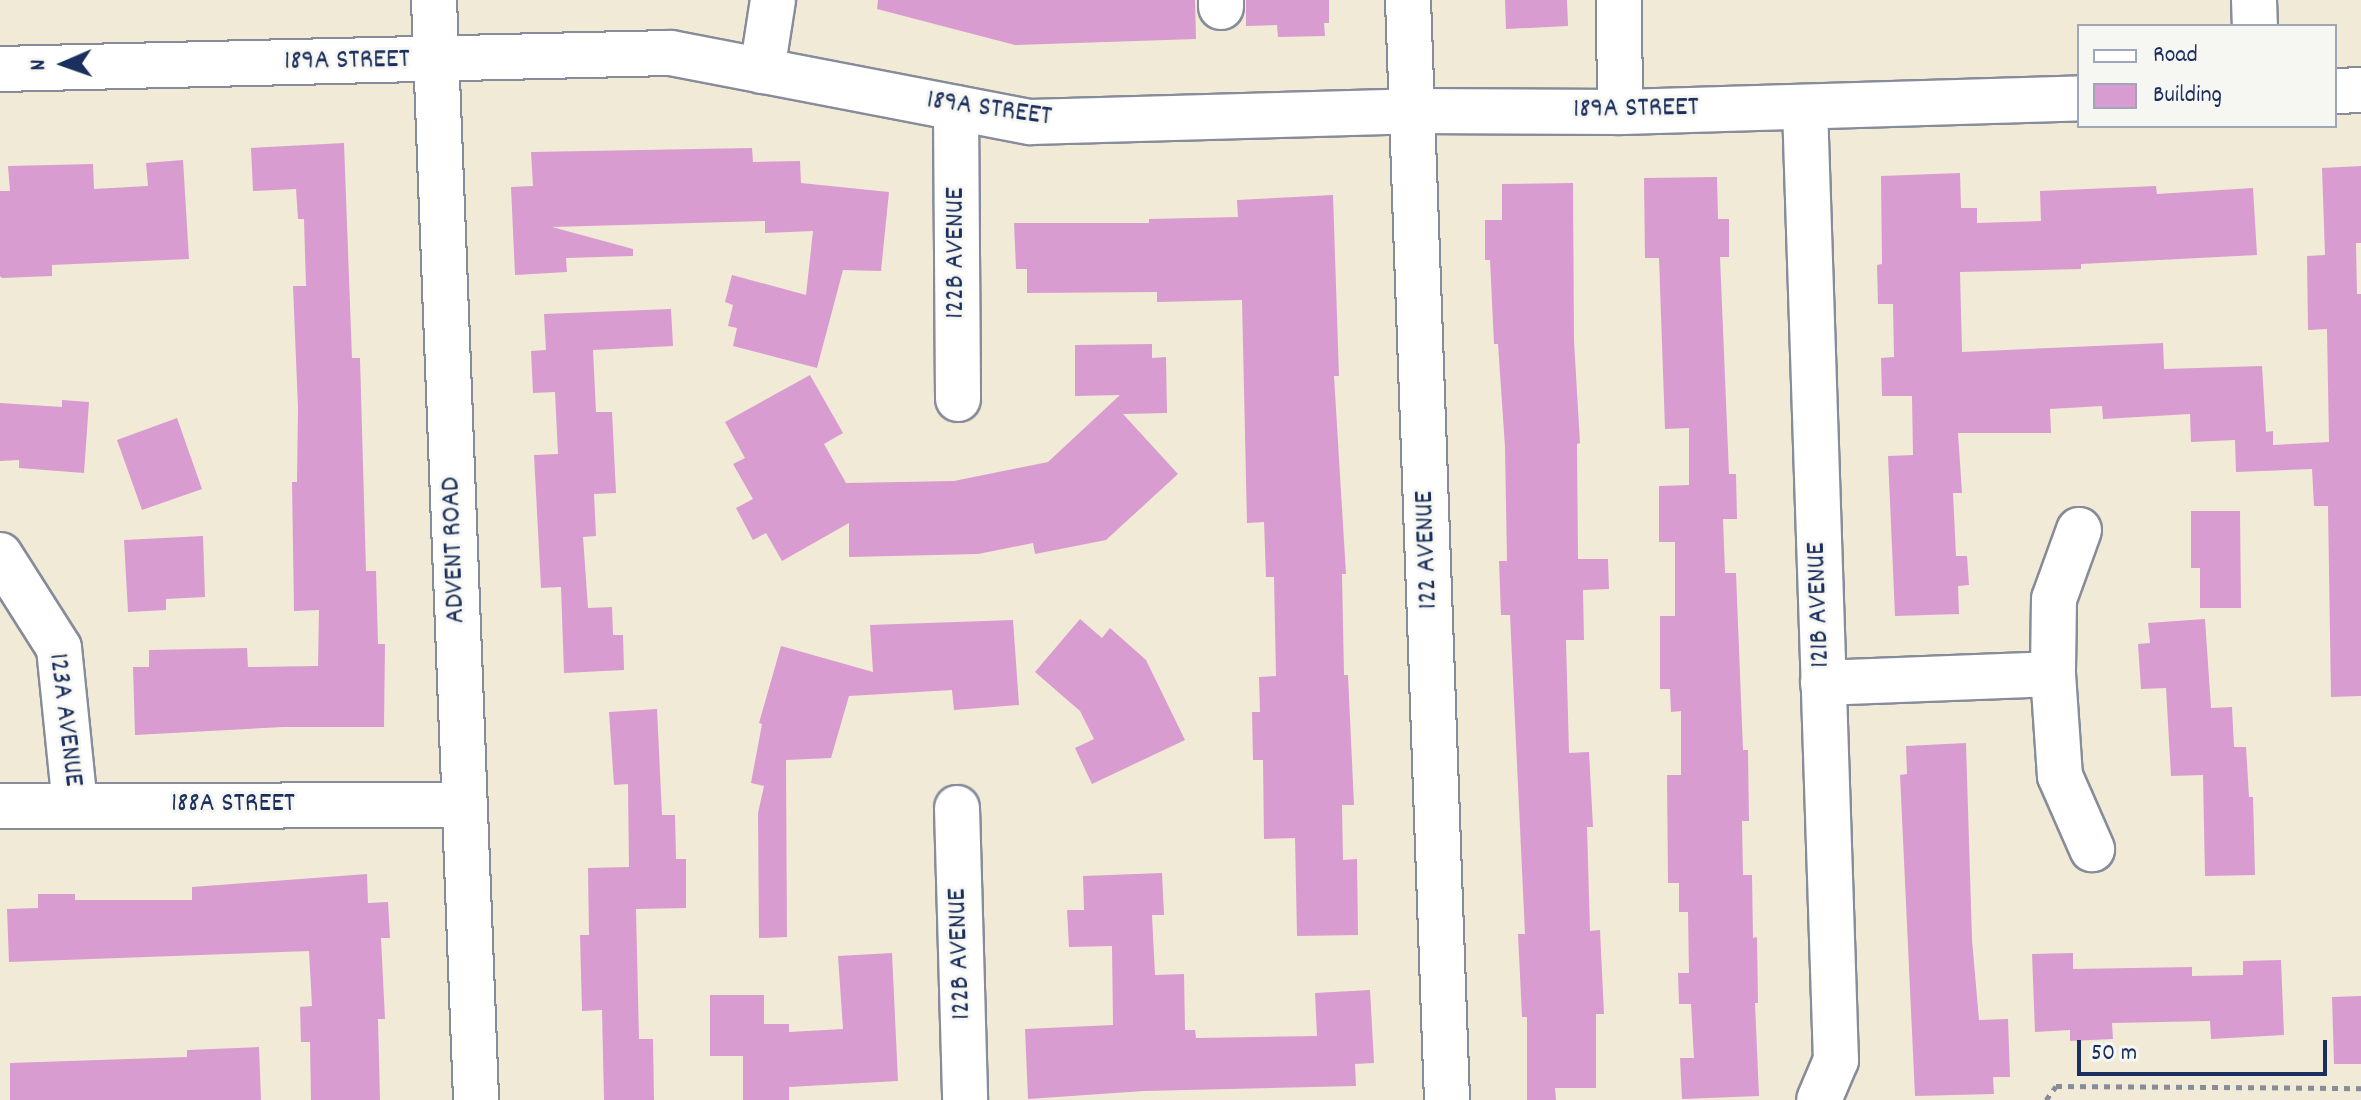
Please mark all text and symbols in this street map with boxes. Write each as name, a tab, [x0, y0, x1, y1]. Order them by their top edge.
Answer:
north arrow	[24, 24, 104, 104]
legend	[2077, 24, 2337, 128]
text: Road	[2153, 39, 2198, 73]
street label: 189A STREET	[284, 44, 410, 80]
text: N	[24, 59, 55, 71]
text: Building	[2153, 79, 2222, 113]
street label: 189A STREET	[924, 85, 1054, 135]
street label: 189A STREET	[1573, 92, 1699, 128]
street label: 122B AVENUE	[940, 187, 974, 319]
street label: ADVENT ROAD	[436, 476, 474, 624]
street label: 122 AVENUE	[1409, 490, 1447, 610]
street label: 121B AVENUE	[1801, 542, 1839, 668]
street label: 123A AVENUE	[39, 651, 89, 789]
street label: 188A STREET	[171, 788, 295, 822]
street label: 122B AVENUE	[942, 888, 980, 1020]
scale bar	[2081, 1024, 2331, 1074]
text: 50 m	[2091, 1037, 2137, 1071]

